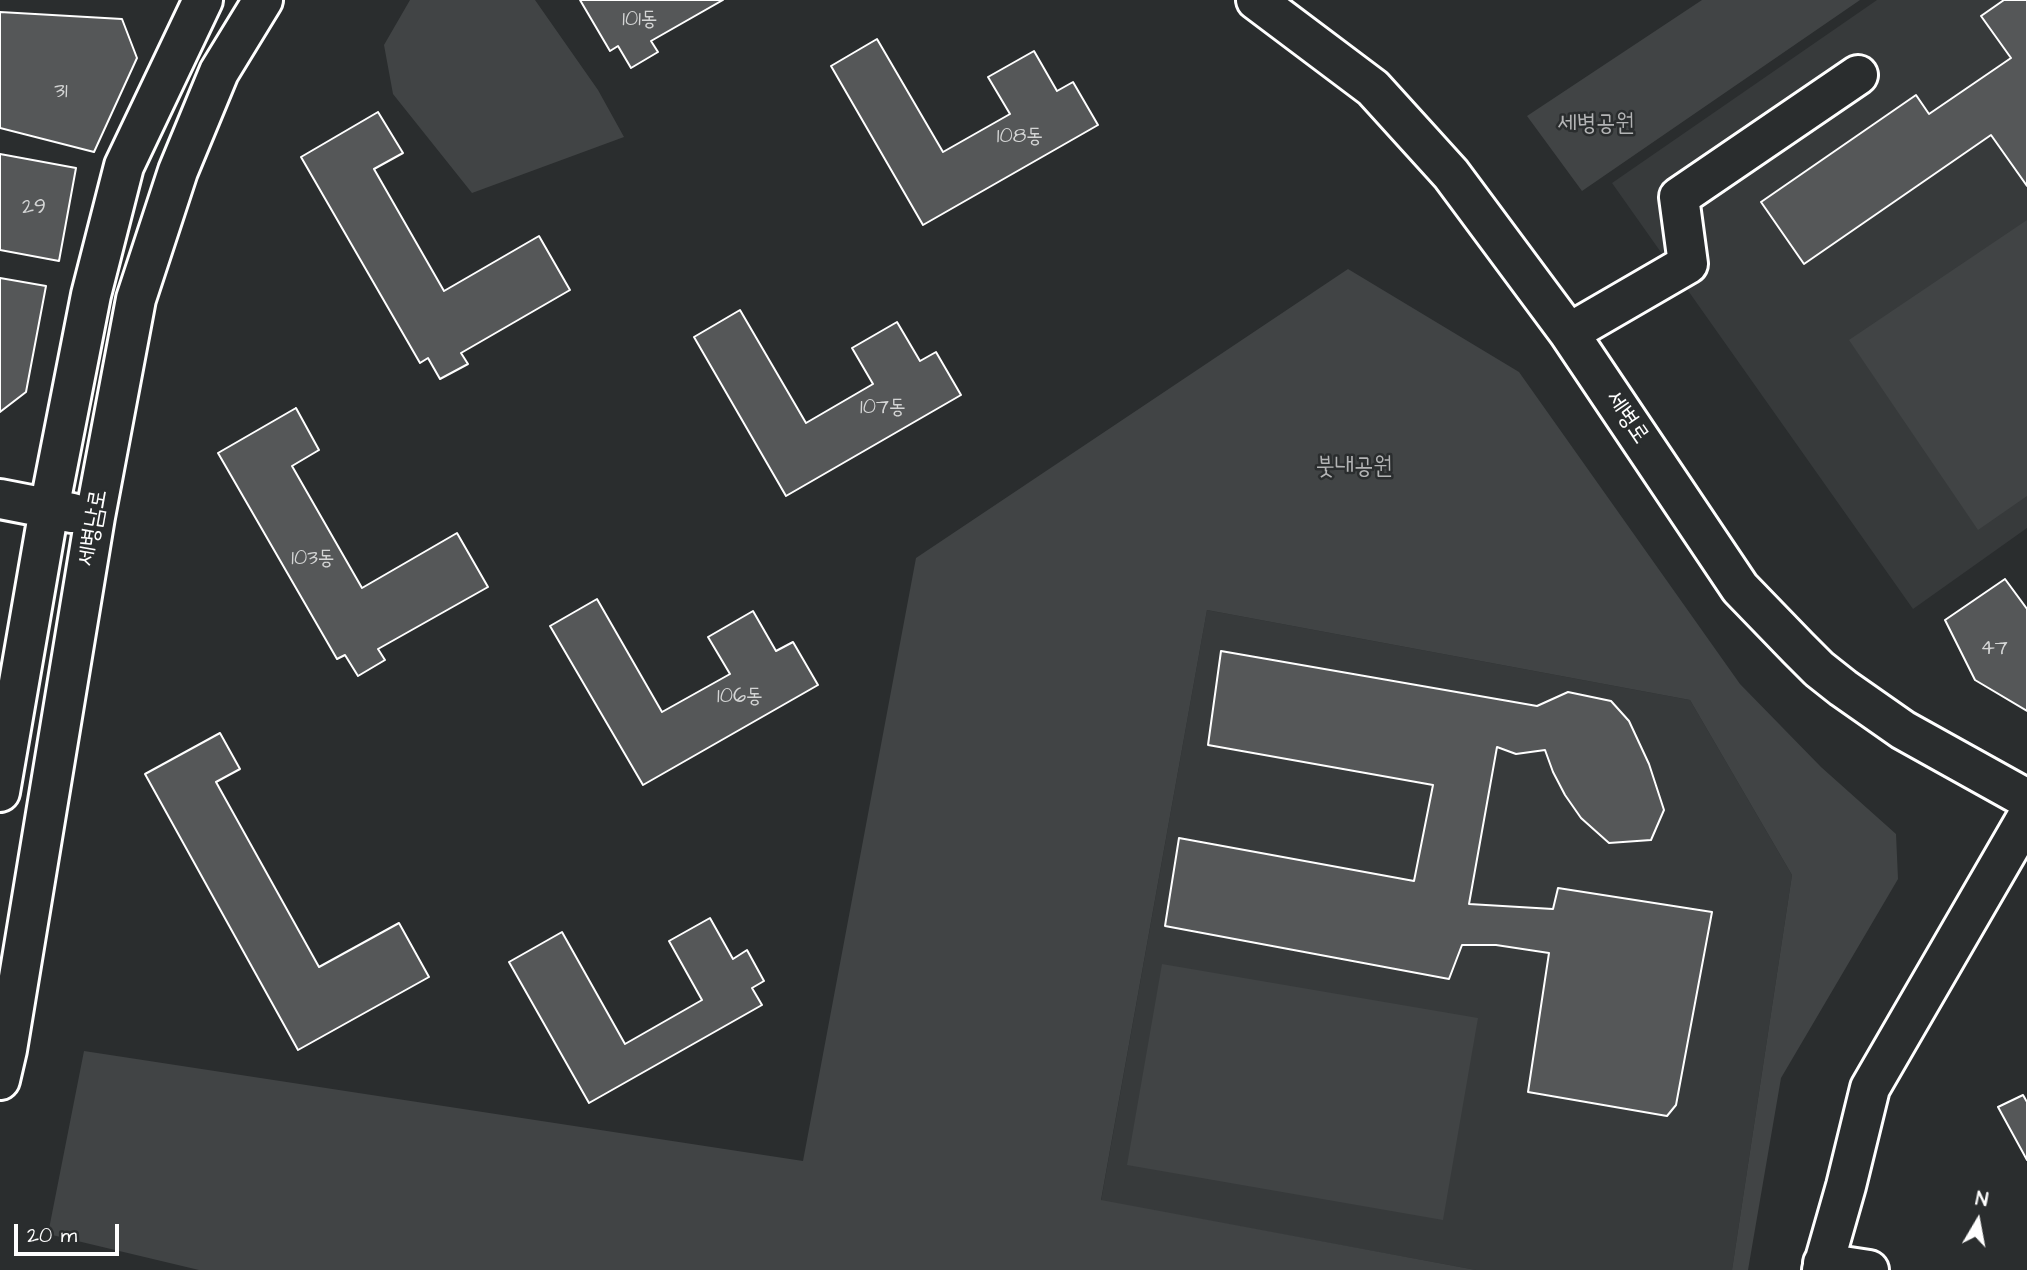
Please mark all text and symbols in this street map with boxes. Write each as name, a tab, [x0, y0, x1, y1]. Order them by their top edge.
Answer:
house number: 101동	[622, 8, 658, 34]
house number: 31	[54, 80, 68, 106]
park label: 세병공원	[1557, 111, 1635, 139]
house number: 108동	[997, 125, 1043, 151]
house number: 29	[22, 196, 46, 222]
street label: 세병로	[1598, 386, 1654, 450]
house number: 107동	[860, 396, 906, 422]
park label: 붓내공원	[1315, 454, 1393, 482]
street label: 세병남로	[73, 487, 115, 569]
house number: 103동	[291, 547, 335, 573]
house number: 47	[1980, 637, 2008, 663]
house number: 106동	[717, 685, 763, 711]
text: N	[1974, 1185, 1990, 1214]
north arrow	[1943, 1186, 2013, 1256]
scale bar	[18, 1210, 122, 1254]
text: 20 m	[27, 1221, 77, 1250]

